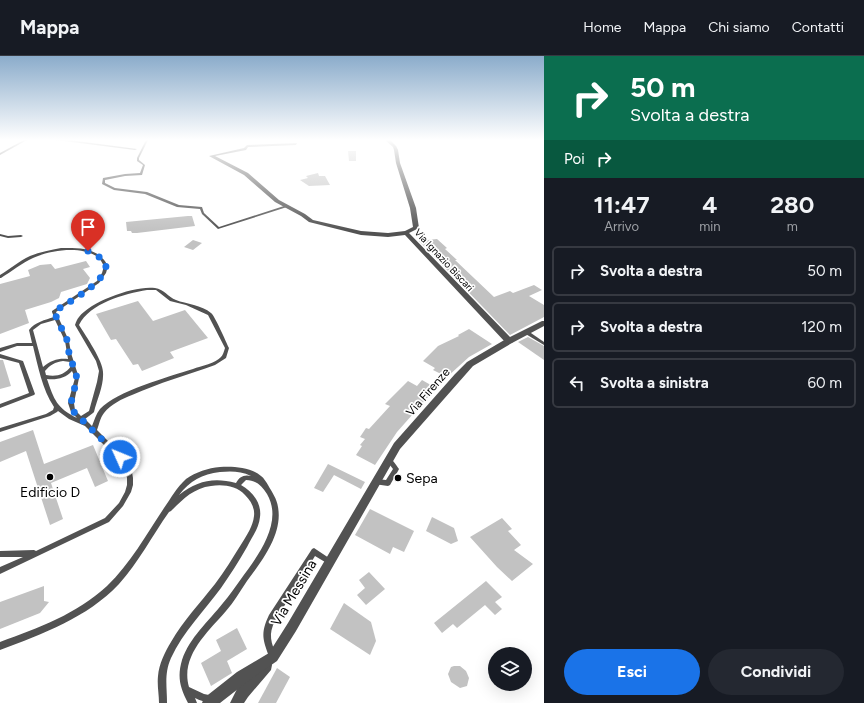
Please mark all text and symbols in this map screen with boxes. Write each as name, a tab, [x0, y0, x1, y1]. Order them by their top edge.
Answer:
text: Mappa	[20, 16, 79, 39]
text: Home	[583, 19, 622, 36]
text: Mappa	[644, 19, 686, 36]
text: Chi siamo	[708, 19, 770, 36]
text: Contatti	[792, 19, 844, 36]
text: 50 m	[630, 70, 696, 104]
icon: right	[564, 72, 616, 124]
text: Svolta a destra	[630, 104, 749, 126]
icon: right	[593, 148, 615, 170]
text: Poi	[564, 150, 585, 168]
text: 11:47	[594, 190, 650, 219]
text: 4	[702, 190, 718, 219]
text: 280	[770, 190, 814, 219]
pin	[71, 210, 105, 251]
icon: arrive	[77, 216, 99, 238]
text: Arrivo	[604, 219, 639, 234]
text: min	[699, 219, 721, 234]
text: m	[787, 219, 798, 234]
street label: Via Ignazio Biscari	[412, 226, 476, 294]
icon: right	[566, 260, 588, 282]
text: Svolta a destra	[600, 262, 703, 280]
text: 50 m	[807, 262, 842, 280]
icon: right	[566, 316, 588, 338]
text: Svolta a destra	[600, 318, 703, 336]
text: 120 m	[801, 318, 842, 336]
street label: Via Firenze	[403, 365, 453, 419]
icon: left	[566, 372, 588, 394]
text: Svolta a sinistra	[600, 374, 709, 392]
text: 60 m	[807, 374, 842, 392]
position arrow	[99, 436, 141, 478]
place label: Sepa	[406, 470, 438, 487]
marker: Edificio D	[45, 472, 55, 482]
marker: Sepa	[393, 473, 403, 483]
place label: Edificio D	[20, 484, 80, 501]
street label: Via Messina	[268, 557, 320, 629]
map controls	[488, 647, 532, 691]
button: layers	[488, 647, 532, 691]
button: Esci	[564, 649, 700, 695]
button: Condividi	[708, 649, 844, 695]

